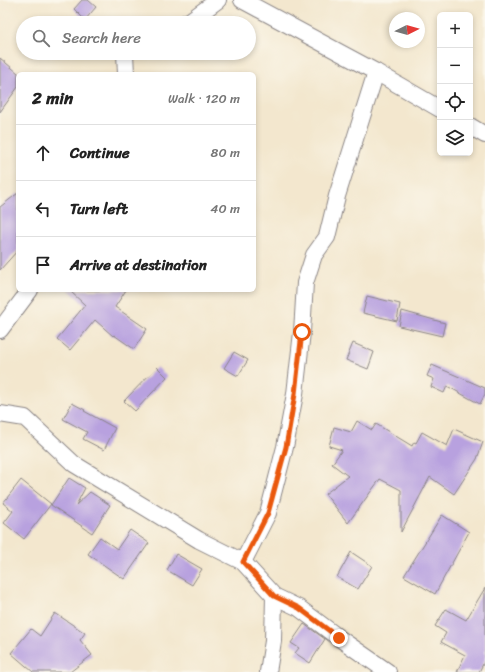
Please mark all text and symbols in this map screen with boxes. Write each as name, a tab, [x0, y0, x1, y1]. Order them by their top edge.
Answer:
north arrow	[389, 12, 425, 48]
map controls	[437, 12, 473, 156]
button: +	[437, 12, 473, 48]
search box	[16, 16, 256, 60]
text: Search here	[62, 25, 141, 51]
icon: search	[30, 27, 52, 49]
button: −	[437, 48, 473, 84]
text: 2 min	[32, 83, 73, 113]
button: locate	[437, 84, 473, 120]
text: Walk · 120 m	[168, 87, 240, 110]
button: layers	[437, 120, 473, 156]
text: Continue	[70, 140, 130, 166]
text: 80 m	[211, 141, 240, 164]
icon: ahead	[32, 142, 54, 164]
text: Turn left	[70, 196, 128, 222]
text: 40 m	[210, 197, 240, 220]
icon: left	[32, 198, 54, 220]
text: Arrive at destination	[70, 252, 207, 278]
icon: arrive	[32, 254, 54, 276]
route start	[293, 323, 311, 341]
route end	[330, 629, 348, 647]

